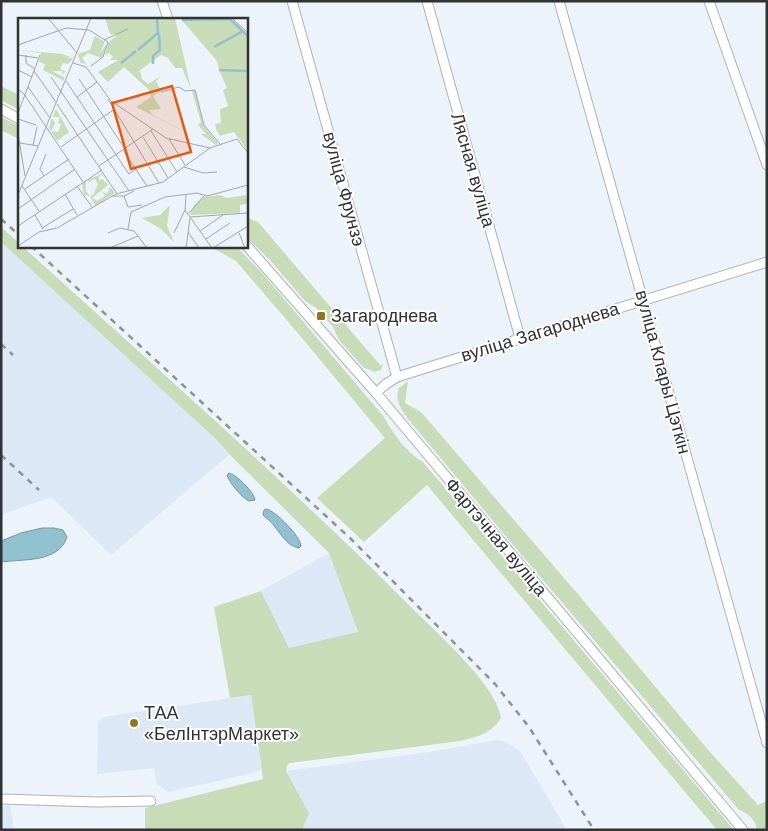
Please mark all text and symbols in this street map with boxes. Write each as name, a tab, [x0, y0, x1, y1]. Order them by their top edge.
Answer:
inset map	[18, 18, 248, 248]
street label: Лясная вуліца	[447, 111, 499, 230]
street label: вуліца Фрунзэ	[319, 130, 369, 248]
street label: вуліца Клары Цэткін	[632, 288, 694, 456]
street label: вуліца Загароднева	[459, 298, 622, 366]
place label: Загароднева	[331, 306, 439, 326]
marker: Загароднева	[315, 310, 327, 322]
street label: Фартэчная вуліца	[441, 474, 552, 601]
place label: ТАА «БелІнтэрМаркет»	[144, 703, 299, 744]
marker: ТАА «БелІнтэрМаркет»	[128, 717, 140, 729]

